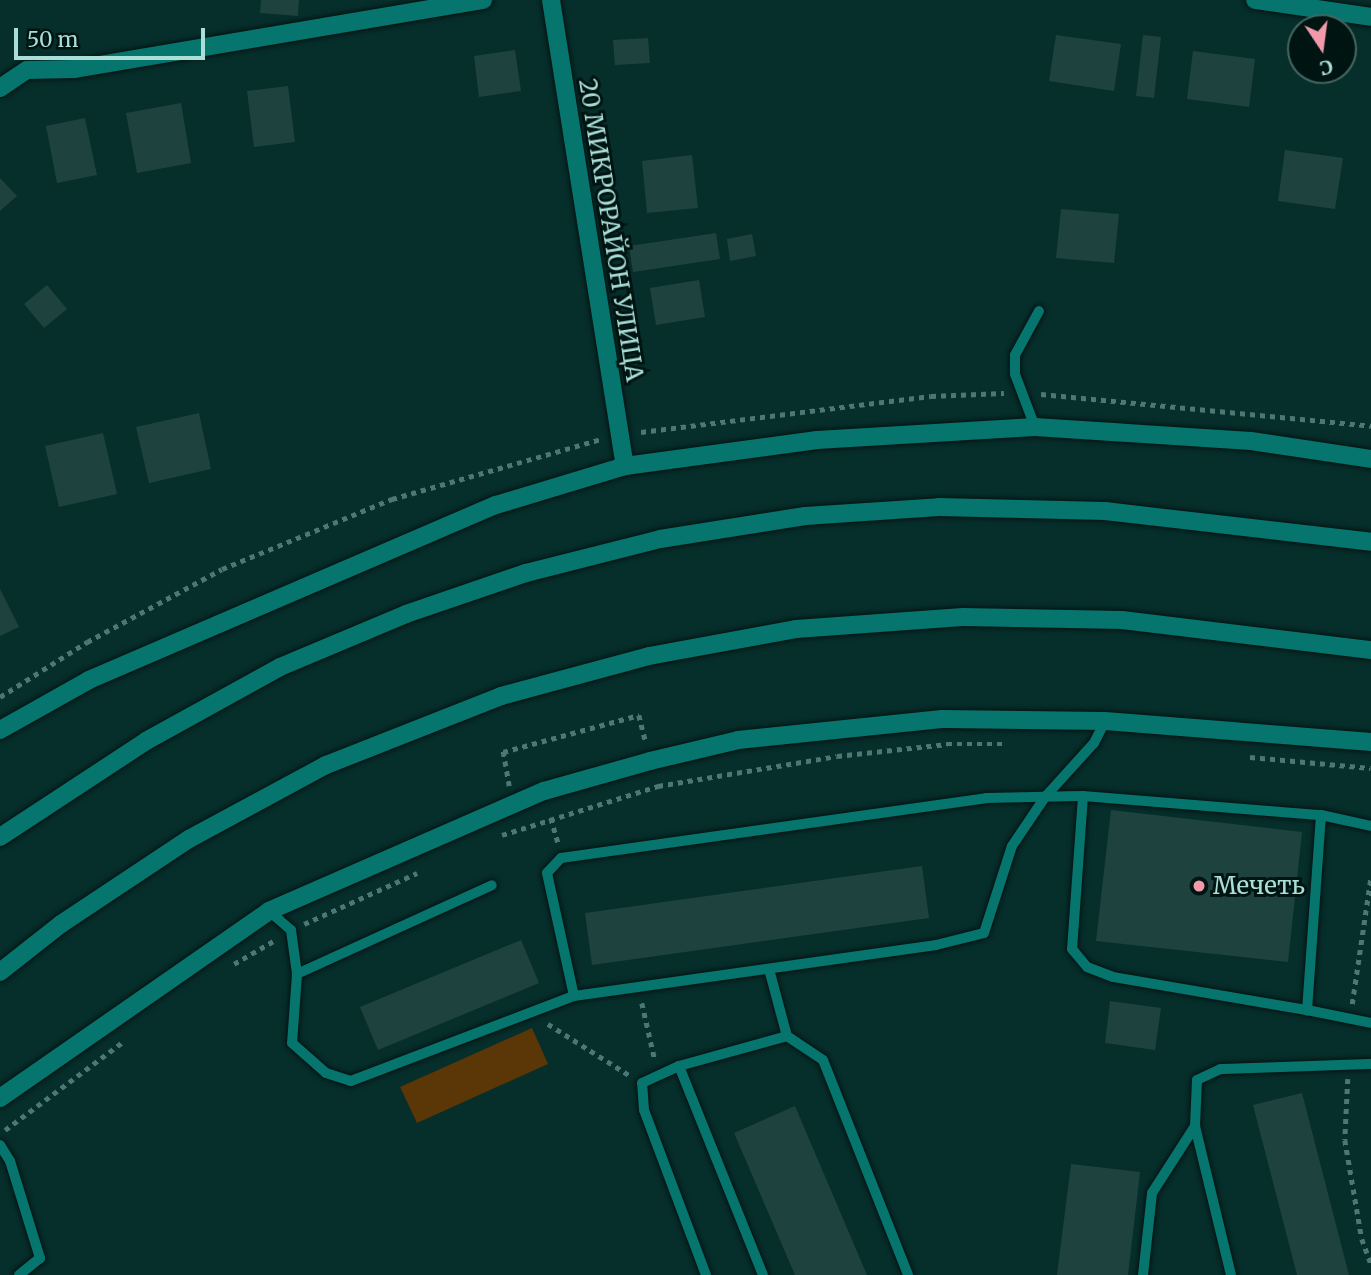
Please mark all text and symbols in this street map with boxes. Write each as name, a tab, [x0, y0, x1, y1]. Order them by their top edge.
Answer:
scale bar	[18, 14, 208, 58]
north arrow	[1287, 14, 1357, 84]
text: 50 m	[27, 26, 78, 53]
text: С	[1317, 54, 1335, 81]
street label: 20 МИКРОРАЙОН УЛИЦА	[573, 77, 649, 383]
place label: Мечеть	[1213, 872, 1305, 900]
marker: Мечеть	[1191, 878, 1207, 894]

